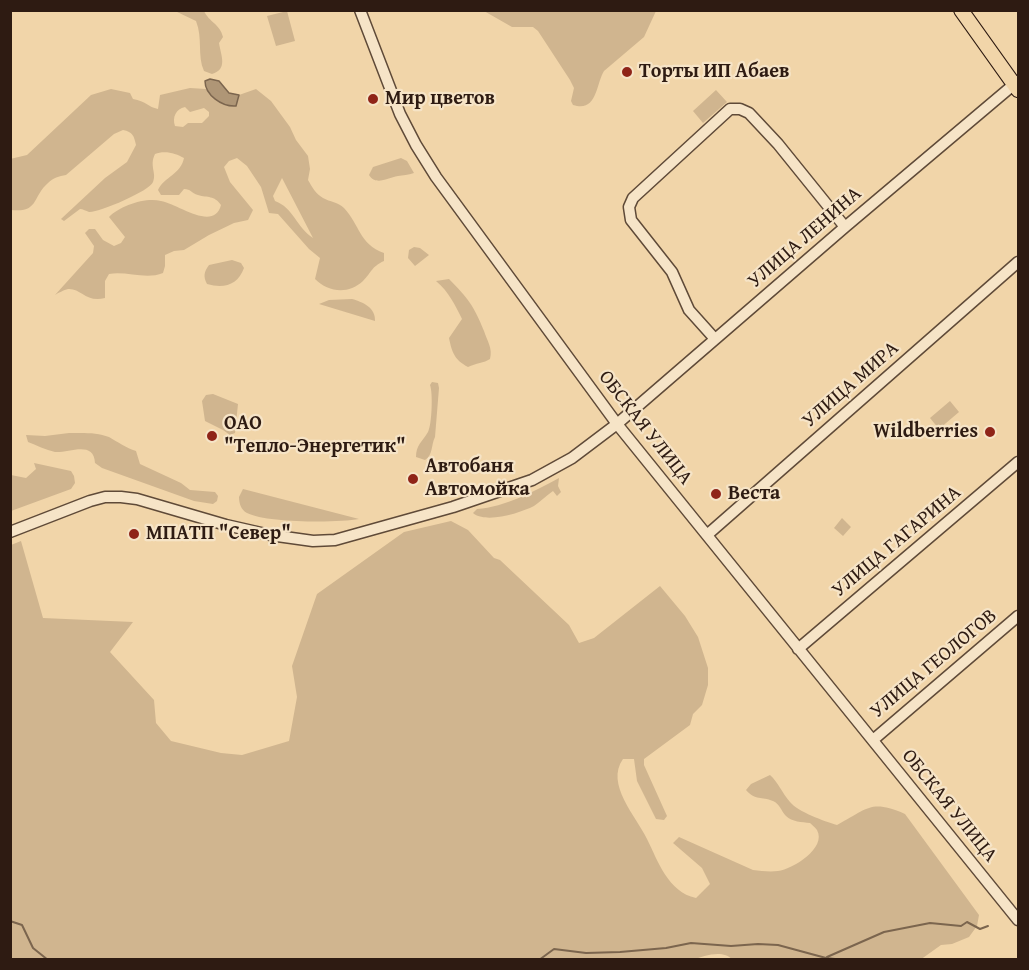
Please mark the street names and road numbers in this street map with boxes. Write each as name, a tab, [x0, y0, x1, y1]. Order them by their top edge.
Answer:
street label: УЛИЦА ЛЕНИНА	[743, 182, 867, 294]
street label: УЛИЦА МИРА	[798, 337, 904, 433]
street label: ОБСКАЯ УЛИЦА	[593, 366, 697, 490]
street label: УЛИЦА ГАГАРИНА	[828, 481, 966, 603]
street label: УЛИЦА ГЕОЛОГОВ	[866, 604, 1002, 724]
street label: ОБСКАЯ УЛИЦА	[896, 745, 1002, 867]

